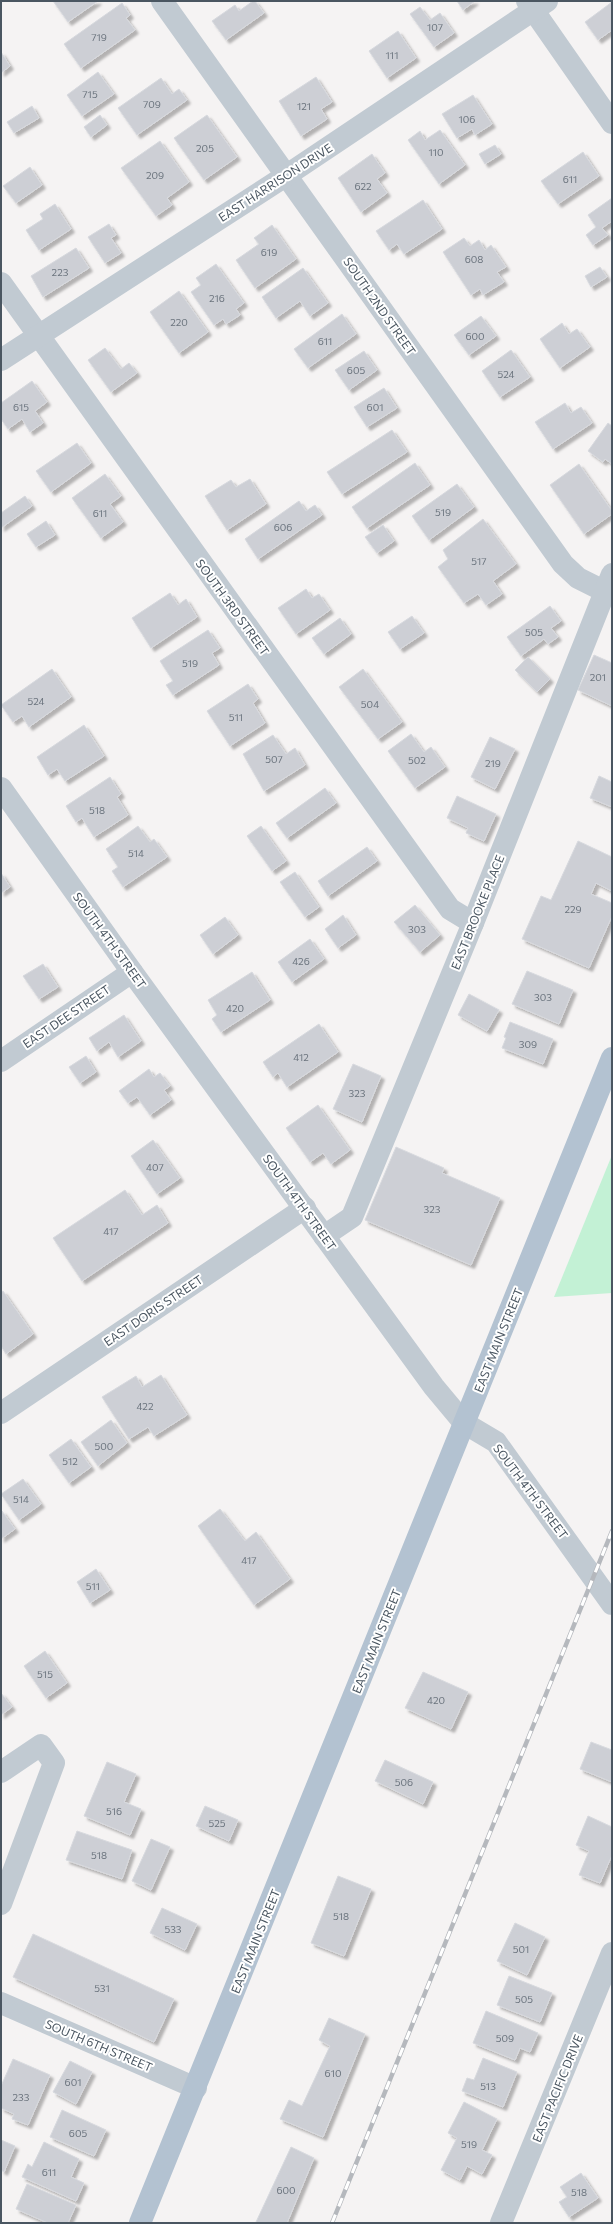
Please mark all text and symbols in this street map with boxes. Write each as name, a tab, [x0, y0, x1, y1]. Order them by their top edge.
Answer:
house number: 107	[427, 21, 443, 33]
house number: 719	[91, 31, 107, 43]
house number: 111	[386, 49, 398, 61]
house number: 715	[82, 88, 98, 100]
house number: 709	[143, 98, 161, 110]
house number: 121	[297, 100, 311, 112]
house number: 106	[459, 113, 475, 125]
street label: EAST HARRISON DRIVE	[216, 140, 334, 224]
house number: 205	[196, 142, 214, 154]
house number: 110	[428, 146, 444, 158]
house number: 209	[146, 169, 164, 181]
house number: 611	[563, 173, 577, 185]
house number: 622	[354, 180, 372, 192]
house number: 619	[261, 246, 277, 258]
house number: 608	[465, 253, 483, 265]
street label: SOUTH 2ND STREET	[341, 254, 419, 358]
house number: 223	[52, 266, 69, 278]
house number: 216	[209, 292, 225, 304]
house number: 220	[170, 316, 188, 328]
house number: 600	[465, 330, 485, 342]
house number: 611	[318, 335, 332, 347]
house number: 605	[347, 364, 365, 376]
house number: 524	[497, 368, 515, 380]
house number: 615	[13, 401, 29, 413]
house number: 601	[367, 401, 383, 413]
house number: 519	[435, 506, 451, 518]
house number: 611	[93, 507, 107, 519]
house number: 606	[274, 521, 292, 533]
house number: 517	[471, 555, 487, 567]
street label: SOUTH 3RD STREET	[193, 556, 273, 658]
house number: 505	[525, 626, 543, 638]
house number: 519	[182, 657, 198, 669]
house number: 201	[590, 671, 606, 683]
house number: 524	[27, 695, 45, 707]
house number: 504	[361, 698, 379, 710]
house number: 511	[229, 711, 243, 723]
house number: 507	[265, 753, 283, 765]
house number: 502	[408, 754, 426, 766]
house number: 219	[485, 757, 501, 769]
house number: 518	[89, 804, 105, 816]
house number: 514	[128, 847, 144, 859]
street label: EAST BROOKE PLACE	[448, 853, 506, 971]
street label: SOUTH 4TH STREET	[71, 889, 150, 991]
house number: 229	[564, 903, 582, 915]
house number: 303	[408, 923, 426, 935]
house number: 426	[292, 955, 310, 967]
street label: EAST DEE STREET	[20, 981, 113, 1050]
house number: 303	[534, 991, 552, 1003]
house number: 420	[226, 1002, 244, 1014]
house number: 309	[519, 1038, 537, 1050]
house number: 412	[293, 1051, 309, 1063]
house number: 323	[349, 1087, 366, 1099]
street label: SOUTH 4TH STREET	[261, 1151, 340, 1253]
house number: 407	[146, 1161, 164, 1173]
house number: 323	[424, 1203, 441, 1215]
house number: 417	[103, 1225, 119, 1237]
street label: EAST DORIS STREET	[101, 1272, 205, 1348]
street label: EAST MAIN STREET	[471, 1285, 525, 1394]
house number: 422	[137, 1400, 154, 1412]
house number: 500	[95, 1440, 113, 1452]
street label: SOUTH 4TH STREET	[491, 1441, 571, 1541]
house number: 512	[62, 1455, 78, 1467]
house number: 514	[13, 1493, 29, 1505]
house number: 417	[241, 1554, 257, 1566]
house number: 511	[86, 1580, 100, 1592]
street label: EAST MAIN STREET	[349, 1586, 403, 1695]
house number: 515	[37, 1668, 53, 1680]
house number: 420	[427, 1694, 445, 1706]
house number: 506	[395, 1776, 413, 1788]
house number: 516	[106, 1805, 122, 1817]
house number: 525	[208, 1817, 226, 1829]
house number: 518	[91, 1849, 107, 1861]
street label: EAST MAIN STREET	[228, 1886, 282, 1995]
house number: 518	[333, 1910, 349, 1922]
house number: 533	[164, 1923, 182, 1935]
house number: 501	[513, 1943, 529, 1955]
house number: 531	[94, 1982, 110, 1994]
house number: 505	[515, 1993, 533, 2005]
street label: SOUTH 6TH STREET	[43, 2016, 155, 2074]
house number: 509	[496, 2032, 514, 2044]
street label: EAST PACIFIC DRIVE	[529, 2032, 585, 2144]
house number: 610	[325, 2067, 341, 2079]
house number: 601	[65, 2076, 81, 2088]
house number: 513	[480, 2080, 496, 2092]
house number: 233	[13, 2091, 30, 2103]
house number: 605	[69, 2127, 87, 2139]
house number: 519	[461, 2138, 477, 2150]
house number: 611	[42, 2166, 56, 2178]
house number: 600	[276, 2184, 296, 2196]
house number: 518	[571, 2186, 587, 2198]

